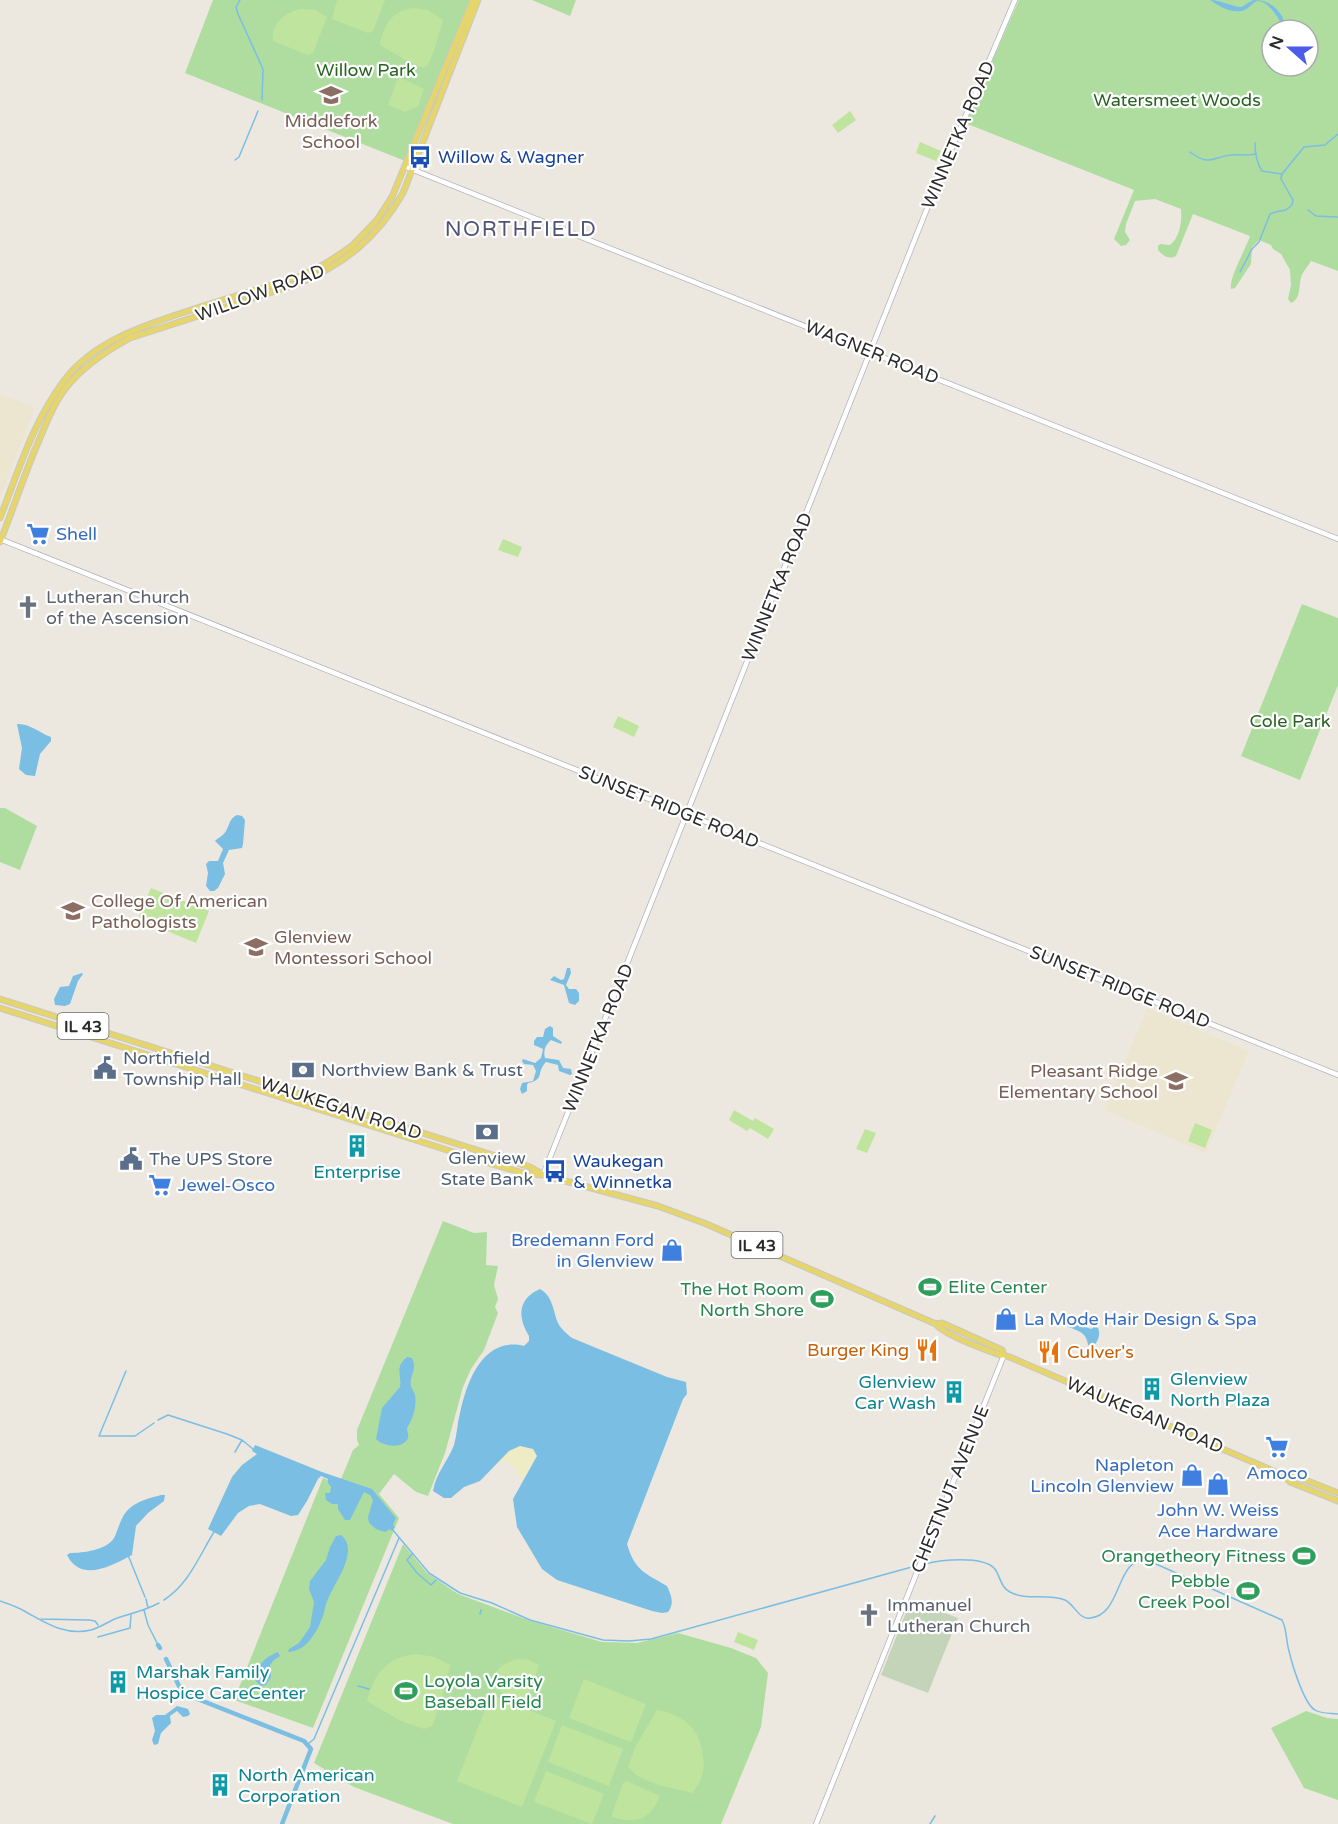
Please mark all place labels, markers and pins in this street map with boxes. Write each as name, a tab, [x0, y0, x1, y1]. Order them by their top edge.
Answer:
school or university icon: Middlefork School	[318, 82, 344, 108]
place label: Middlefork School	[284, 110, 378, 153]
bus stop icon: Willow & Wagner	[407, 144, 433, 170]
place label: Willow & Wagner	[438, 146, 584, 168]
supermarket icon: Shell	[25, 521, 51, 547]
place label: Shell	[56, 523, 97, 545]
place label: Lutheran Church of the Ascension	[46, 586, 190, 629]
church icon: Lutheran Church of the Ascension	[15, 594, 41, 620]
place label: College Of American Pathologists	[91, 890, 268, 933]
school or university icon: College Of American Pathologists	[60, 898, 86, 924]
place label: Glenview Montessori School	[274, 926, 432, 969]
school or university icon: Glenview Montessori School	[243, 934, 269, 960]
place label: Northfield Township Hall	[123, 1047, 242, 1090]
public building icon: Northfield Township Hall	[92, 1055, 118, 1081]
bank icon: Northview Bank & Trust	[290, 1057, 316, 1083]
place label: Northview Bank & Trust	[321, 1059, 523, 1081]
place label: Pleasant Ridge Elementary School	[998, 1060, 1158, 1103]
school or university icon: Pleasant Ridge Elementary School	[1163, 1068, 1189, 1094]
bank icon: Glenview State Bank	[474, 1119, 500, 1145]
building icon: Enterprise	[344, 1133, 370, 1159]
public building icon: The UPS Store	[118, 1146, 144, 1172]
place label: Glenview State Bank	[441, 1147, 533, 1190]
place label: The UPS Store	[149, 1148, 272, 1170]
place label: Waukegan & Winnetka	[573, 1150, 672, 1193]
bus stop icon: Waukegan & Winnetka	[542, 1158, 568, 1184]
place label: Enterprise	[313, 1161, 401, 1183]
supermarket icon: Jewel-Osco	[147, 1172, 173, 1198]
place label: Jewel-Osco	[178, 1174, 275, 1196]
place label: Bredemann Ford in Glenview	[511, 1229, 654, 1272]
shop icon: Bredemann Ford in Glenview	[659, 1237, 685, 1263]
sports icon: Elite Center	[917, 1274, 943, 1300]
place label: Elite Center	[948, 1276, 1047, 1298]
place label: The Hot Room North Shore	[680, 1278, 804, 1321]
sports icon: The Hot Room North Shore	[809, 1286, 835, 1312]
shop icon: La Mode Hair Design & Spa	[993, 1306, 1019, 1332]
place label: La Mode Hair Design & Spa	[1024, 1308, 1257, 1330]
restaurant icon: Burger King	[914, 1337, 940, 1363]
place label: Burger King	[807, 1339, 909, 1361]
restaurant icon: Culver's	[1036, 1339, 1062, 1365]
place label: Culver's	[1067, 1341, 1134, 1363]
place label: Glenview North Plaza	[1170, 1368, 1270, 1411]
place label: Glenview Car Wash	[855, 1371, 936, 1414]
building icon: Glenview North Plaza	[1139, 1376, 1165, 1402]
building icon: Glenview Car Wash	[941, 1379, 967, 1405]
supermarket icon: Amoco	[1264, 1434, 1290, 1460]
place label: Napleton Lincoln Glenview	[1030, 1454, 1174, 1497]
shop icon: Napleton Lincoln Glenview	[1179, 1462, 1205, 1488]
place label: Amoco	[1246, 1462, 1308, 1484]
shop icon: John W. Weiss Ace Hardware	[1205, 1471, 1231, 1497]
place label: John W. Weiss Ace Hardware	[1157, 1499, 1279, 1542]
sports icon: Orangetheory Fitness	[1291, 1543, 1317, 1569]
place label: Orangetheory Fitness	[1101, 1545, 1286, 1567]
place label: Pebble Creek Pool	[1138, 1570, 1230, 1613]
sports icon: Pebble Creek Pool	[1235, 1578, 1261, 1604]
place label: Immanuel Lutheran Church	[887, 1594, 1031, 1637]
church icon: Immanuel Lutheran Church	[856, 1602, 882, 1628]
place label: Marshak Family Hospice CareCenter	[136, 1661, 306, 1704]
building icon: Marshak Family Hospice CareCenter	[105, 1669, 131, 1695]
place label: Loyola Varsity Baseball Field	[424, 1670, 543, 1713]
sports icon: Loyola Varsity Baseball Field	[393, 1678, 419, 1704]
place label: North American Corporation	[238, 1764, 375, 1807]
building icon: North American Corporation	[207, 1772, 233, 1798]

